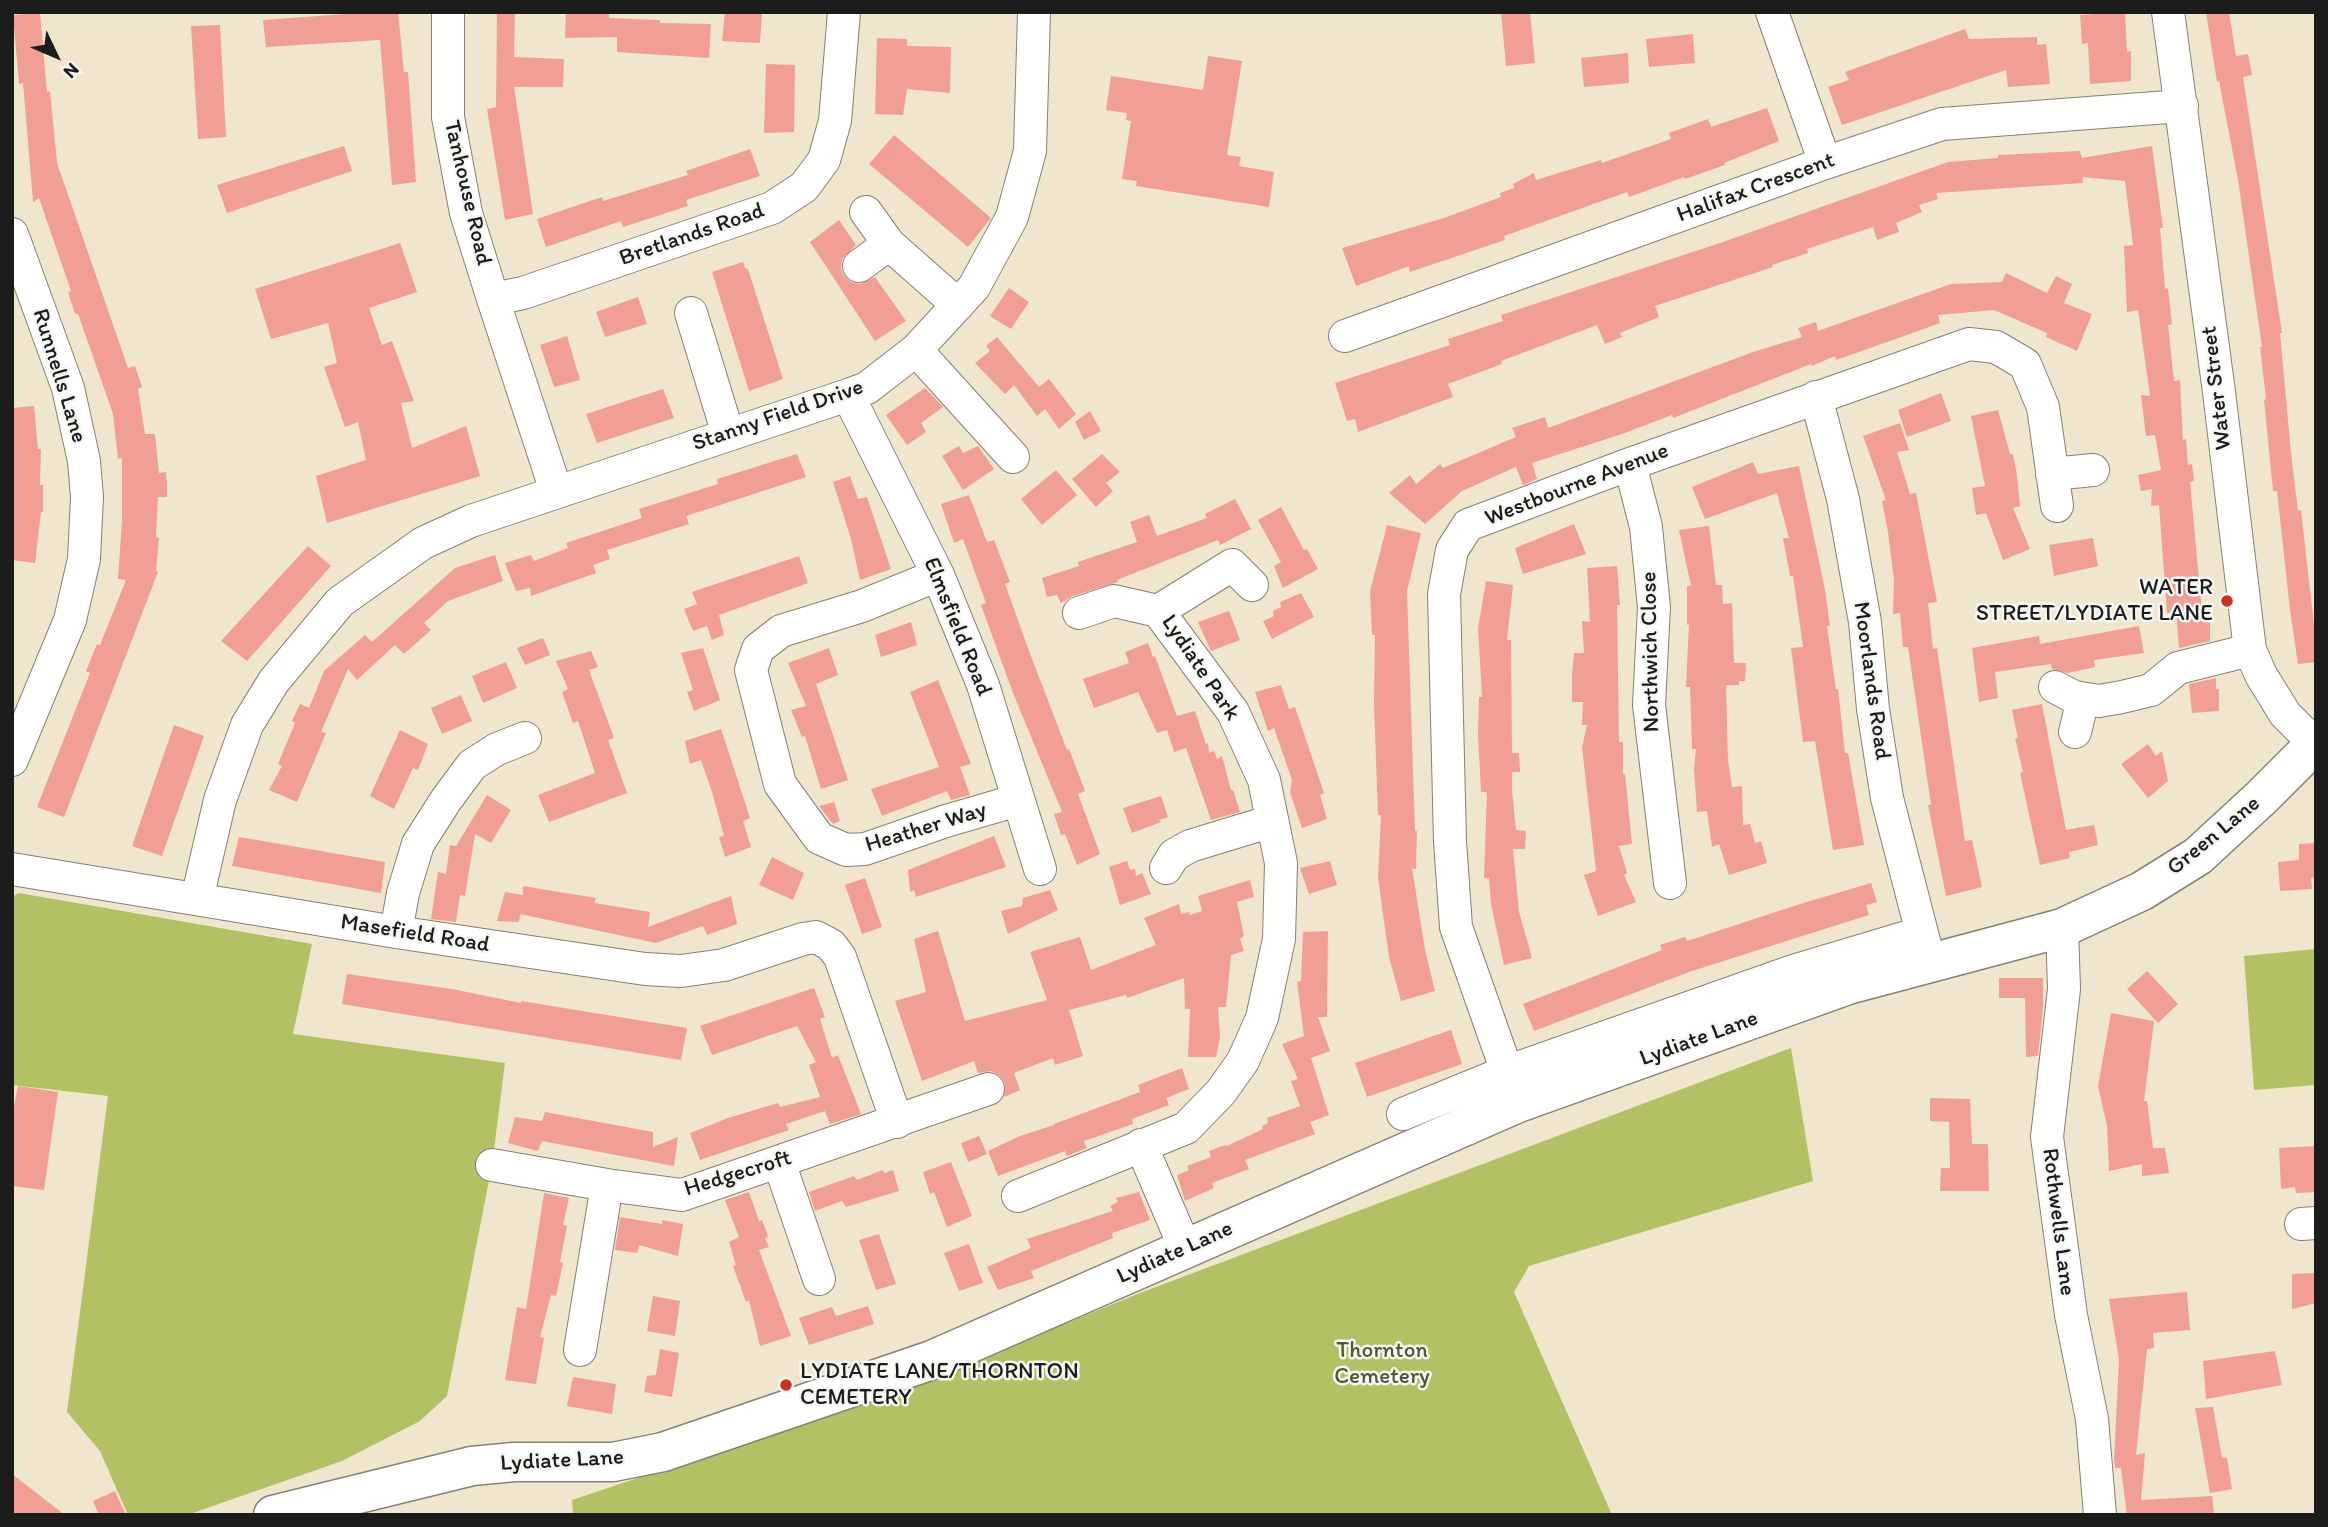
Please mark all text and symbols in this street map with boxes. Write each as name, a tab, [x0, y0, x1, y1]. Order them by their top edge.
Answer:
north arrow	[21, 21, 91, 91]
text: N	[59, 58, 84, 84]
street label: Tanhouse Road	[437, 118, 497, 268]
street label: Halifax Crescent	[1673, 147, 1839, 229]
street label: Bretlands Road	[616, 197, 768, 273]
street label: Runnells Lane	[26, 306, 92, 446]
street label: Water Street	[2196, 324, 2238, 452]
street label: Stanny Field Drive	[689, 374, 867, 458]
street label: Westbourne Avenue	[1481, 437, 1673, 533]
street label: Elmsfield Road	[917, 554, 997, 700]
street label: Northwich Close	[1636, 571, 1666, 733]
place label: WATER STREET/LYDIATE LANE	[1976, 574, 2213, 628]
marker: WATER STREET/LYDIATE LANE	[2219, 593, 2235, 609]
street label: Moorlands Road	[1846, 600, 1896, 762]
street label: Lydiate Park	[1155, 610, 1245, 726]
street label: Green Lane	[2162, 790, 2266, 882]
street label: Heather Way	[862, 796, 990, 860]
street label: Masefield Road	[338, 909, 492, 959]
street label: Lydiate Lane	[1636, 1005, 1762, 1073]
street label: Hedgecroft	[681, 1145, 795, 1203]
street label: Rothwells Lane	[2035, 1147, 2081, 1297]
street label: Lydiate Lane	[1113, 1215, 1237, 1291]
park label: Thornton Cemetery	[1334, 1337, 1430, 1391]
place label: LYDIATE LANE/THORNTON CEMETERY	[800, 1358, 1079, 1412]
marker: LYDIATE LANE/THORNTON CEMETERY	[778, 1377, 794, 1393]
street label: Lydiate Lane	[499, 1444, 625, 1478]

